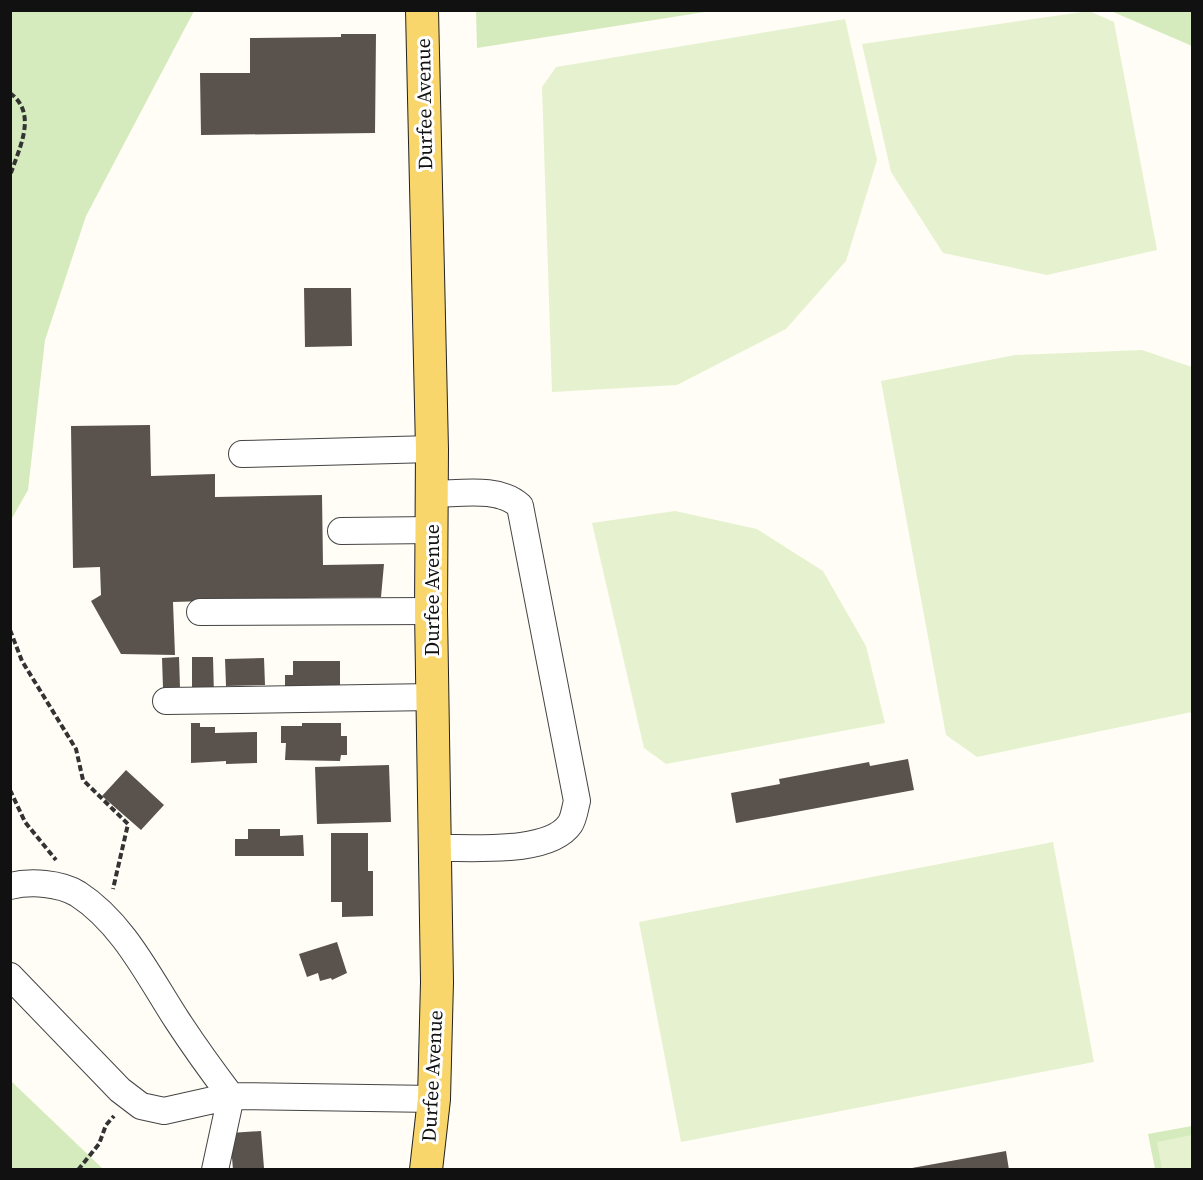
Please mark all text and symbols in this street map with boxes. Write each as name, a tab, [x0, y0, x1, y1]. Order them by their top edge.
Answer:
street label: Durfee Avenue	[409, 38, 439, 170]
street label: Durfee Avenue	[418, 524, 446, 656]
street label: Durfee Avenue	[415, 1009, 449, 1143]

